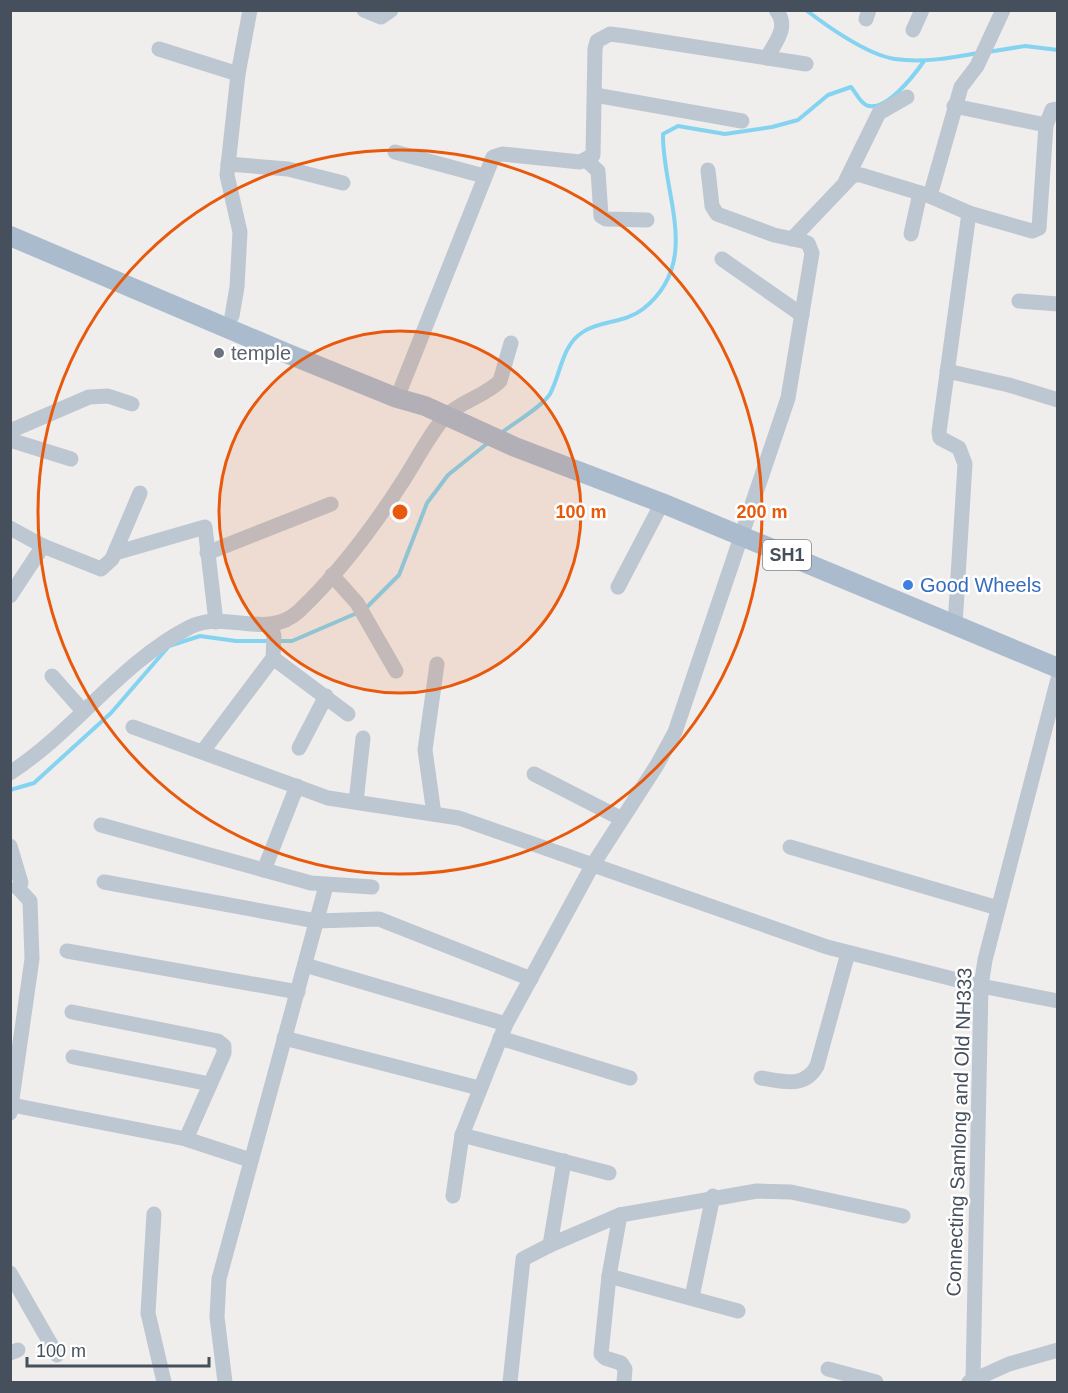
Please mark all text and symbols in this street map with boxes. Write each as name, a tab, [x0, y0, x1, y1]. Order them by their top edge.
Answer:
place label: temple	[231, 342, 291, 364]
marker: temple	[212, 346, 226, 360]
centre of rings	[390, 502, 410, 522]
text: 100 m	[555, 502, 607, 522]
text: 200 m	[736, 502, 788, 522]
road number: SH1	[763, 540, 811, 570]
place label: Good Wheels	[920, 574, 1041, 596]
marker: Good Wheels	[901, 578, 915, 592]
street label: Connecting Samlong and Old NH333	[942, 967, 976, 1297]
scale bar	[27, 1330, 208, 1368]
text: 100 m	[36, 1341, 86, 1361]

